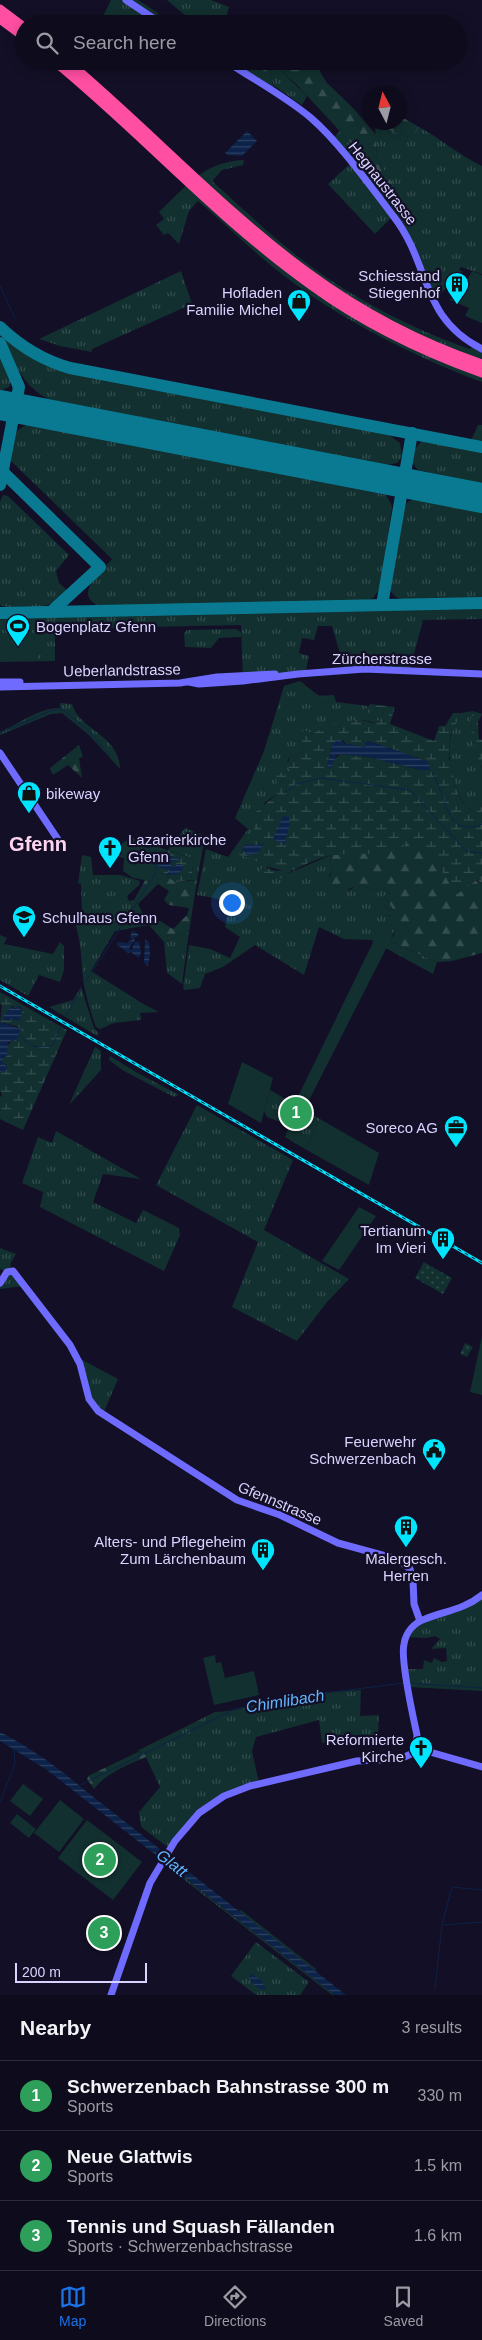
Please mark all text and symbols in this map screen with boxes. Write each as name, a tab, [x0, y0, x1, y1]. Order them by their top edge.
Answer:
search box	[15, 15, 467, 70]
icon: search	[33, 29, 61, 57]
text: Search here	[73, 32, 177, 53]
north arrow	[362, 85, 407, 130]
street label: Hegnaustrasse	[345, 138, 421, 228]
place label: Schiesstand Stiegenhof	[358, 267, 441, 301]
building icon: Schiesstand Stiegenhof	[444, 271, 470, 305]
place label: Hofladen Familie Michel	[186, 284, 282, 318]
shop icon: Hofladen Familie Michel	[286, 288, 312, 322]
sports icon: Bogenplatz Gfenn	[5, 613, 31, 647]
place label: Bogenplatz Gfenn	[36, 618, 156, 635]
street label: Zürcherstrasse	[332, 650, 432, 667]
street label: Ueberlandstrasse	[63, 660, 181, 680]
shop icon: bikeway	[16, 780, 42, 814]
place label: bikeway	[46, 785, 101, 802]
place label: Lazariterkirche Gfenn	[128, 831, 226, 865]
district label: Gfenn	[9, 833, 67, 855]
church icon: Lazariterkirche Gfenn	[97, 835, 123, 869]
your location	[219, 890, 245, 916]
school or university icon: Schulhaus Gfenn	[11, 904, 37, 938]
place label: Schulhaus Gfenn	[42, 909, 157, 926]
pin: 1	[280, 1094, 312, 1132]
office icon: Soreco AG	[443, 1114, 469, 1148]
place label: Soreco AG	[365, 1119, 438, 1136]
place label: Tertianum Im Vieri	[360, 1222, 426, 1256]
building icon: Tertianum Im Vieri	[430, 1226, 456, 1260]
place label: Feuerwehr Schwerzenbach	[309, 1433, 416, 1467]
public building icon: Feuerwehr Schwerzenbach	[421, 1437, 447, 1471]
street label: Gfennstrasse	[236, 1478, 324, 1528]
building icon: Malergesch. Herren	[393, 1514, 419, 1548]
place label: Alters- und Pflegeheim Zum Lärchenbaum	[94, 1533, 246, 1567]
building icon: Alters- und Pflegeheim Zum Lärchenbaum	[250, 1537, 276, 1571]
place label: Malergesch. Herren	[365, 1550, 447, 1584]
water label: Chimlibach	[245, 1686, 326, 1716]
place label: Reformierte Kirche	[326, 1731, 404, 1765]
church icon: Reformierte Kirche	[408, 1735, 434, 1769]
pin: 2	[84, 1841, 116, 1879]
water label: Glatt	[153, 1846, 191, 1880]
pin: 3	[88, 1914, 120, 1952]
scale bar	[15, 1960, 148, 1983]
text: 200 m	[22, 1964, 61, 1980]
text: Nearby	[20, 2016, 91, 2039]
text: 3 results	[402, 2019, 462, 2036]
text: Schwerzenbach Bahnstrasse 300 m	[67, 2076, 389, 2097]
text: 1	[32, 2087, 40, 2104]
text: 330 m	[418, 2087, 462, 2104]
text: Sports	[67, 2098, 113, 2115]
text: Neue Glattwis	[67, 2146, 193, 2167]
text: 2	[32, 2157, 40, 2174]
text: 1.5 km	[414, 2157, 462, 2174]
text: Sports	[67, 2168, 113, 2185]
text: Tennis und Squash Fällanden	[67, 2216, 335, 2237]
text: 3	[32, 2227, 40, 2244]
text: 1.6 km	[414, 2227, 462, 2244]
text: Sports · Schwerzenbachstrasse	[67, 2238, 293, 2255]
tab: Map	[59, 2283, 87, 2329]
tab: Directions	[204, 2283, 266, 2329]
tab: Saved	[384, 2283, 423, 2329]

